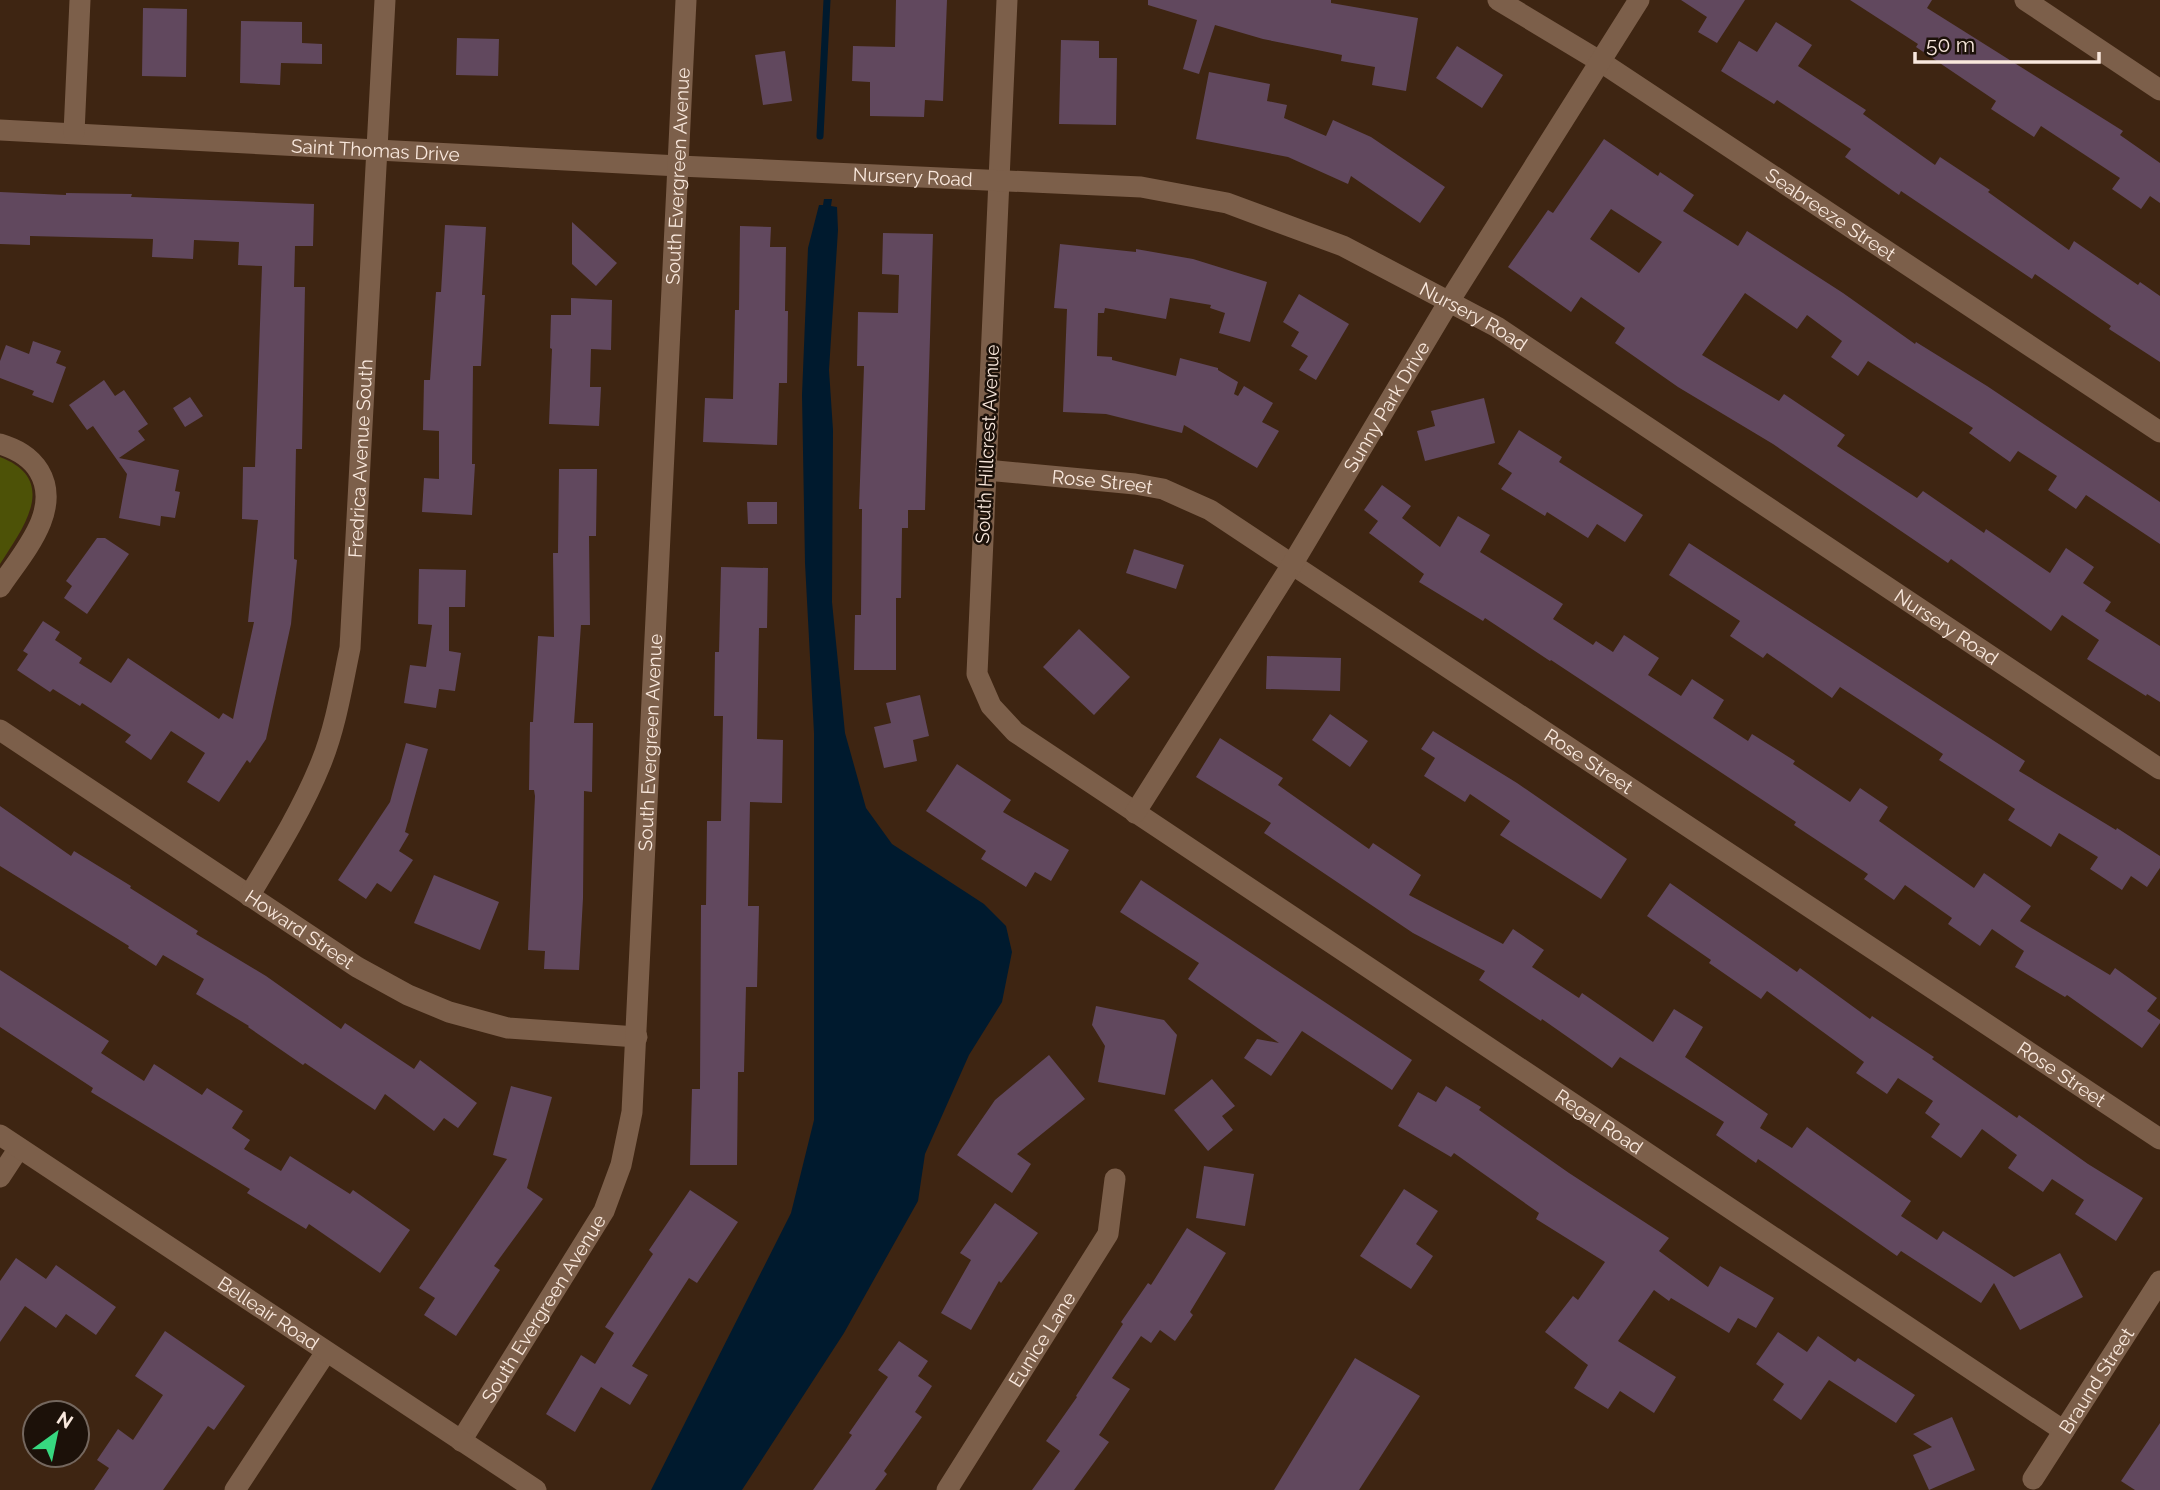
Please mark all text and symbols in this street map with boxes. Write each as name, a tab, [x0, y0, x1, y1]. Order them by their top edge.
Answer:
scale bar	[1915, 21, 2099, 65]
text: 50 m	[1926, 32, 1975, 57]
street label: South Evergreen Avenue	[661, 67, 694, 285]
street label: Saint Thomas Drive	[291, 134, 460, 165]
street label: Nursery Road	[852, 163, 973, 190]
street label: Seabreeze Street	[1762, 163, 1901, 265]
street label: Nursery Road	[1416, 277, 1532, 355]
street label: Sunny Park Drive	[1339, 337, 1434, 476]
street label: South Hillcrest Avenue	[971, 344, 1003, 544]
street label: Fredrica Avenue South	[344, 359, 377, 558]
street label: Rose Street	[1051, 465, 1155, 498]
street label: Nursery Road	[1891, 584, 2003, 669]
street label: South Evergreen Avenue	[634, 633, 666, 852]
street label: Rose Street	[1541, 724, 1638, 798]
street label: Howard Street	[241, 885, 359, 974]
street label: Rose Street	[2013, 1037, 2111, 1111]
street label: Regal Road	[1551, 1084, 1647, 1158]
street label: South Evergreen Avenue	[477, 1210, 610, 1407]
street label: Belleair Road	[214, 1271, 323, 1354]
street label: Eunice Lane	[1004, 1288, 1080, 1391]
street label: Braund Street	[2054, 1323, 2139, 1438]
north arrow	[21, 1399, 91, 1469]
text: N	[53, 1407, 77, 1433]

